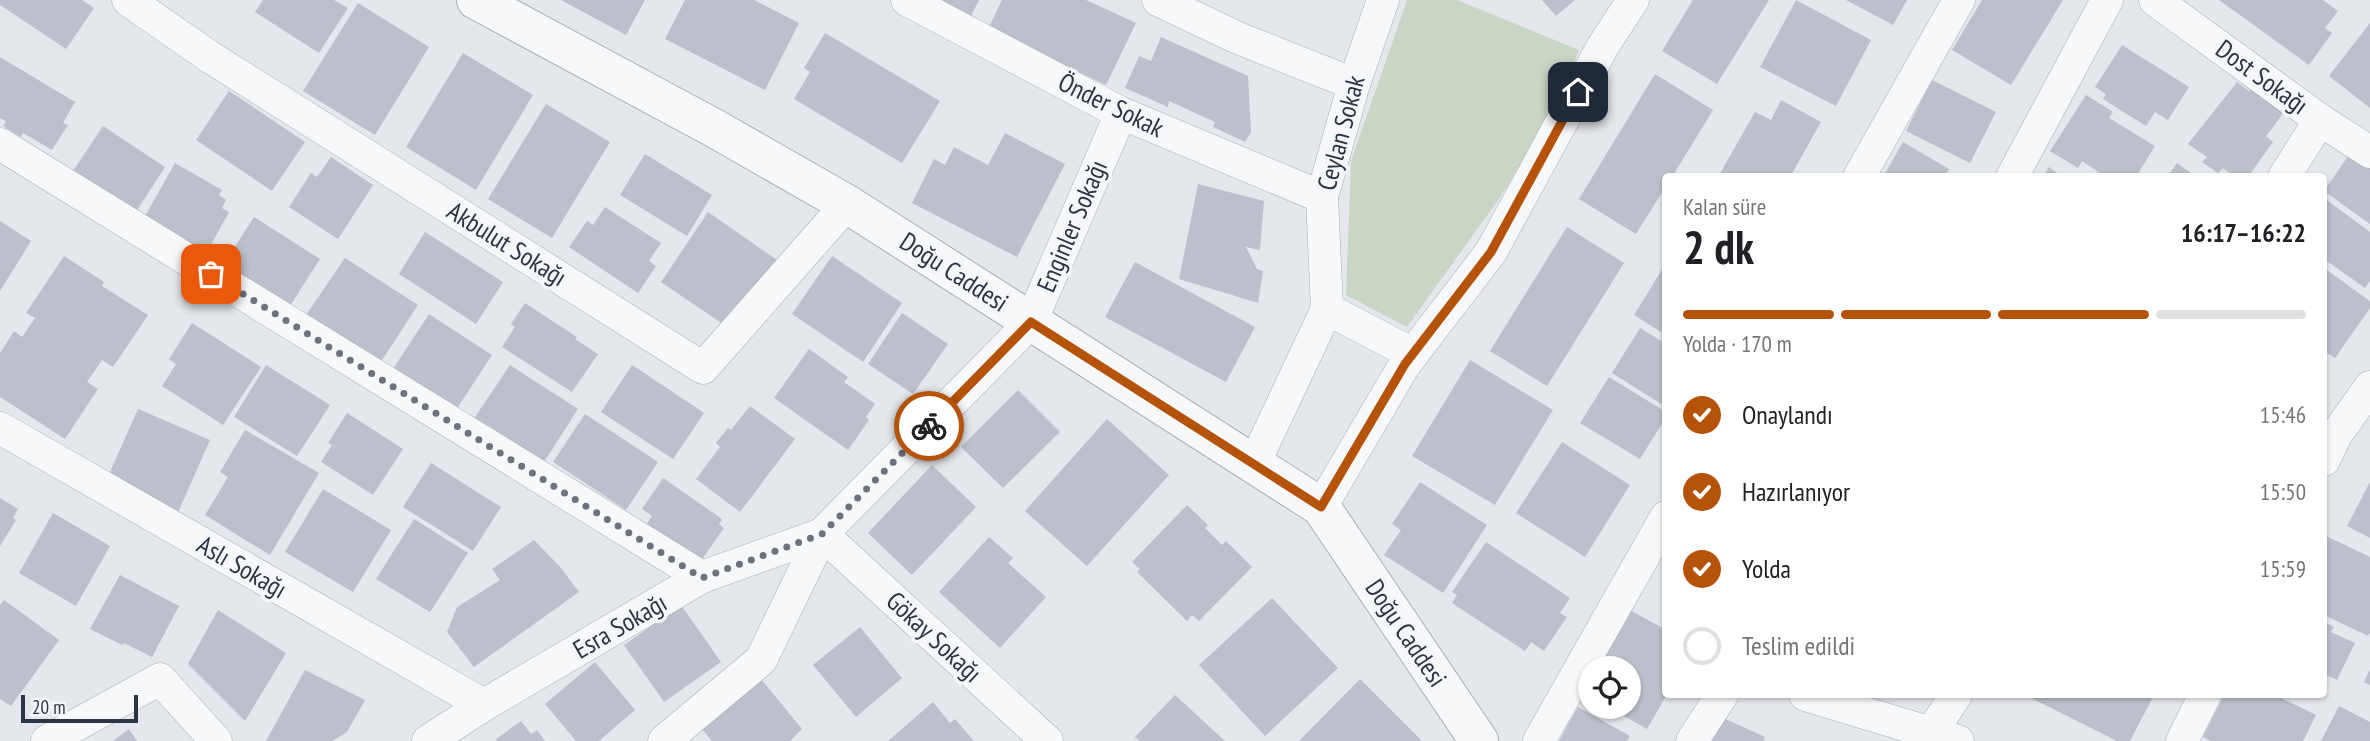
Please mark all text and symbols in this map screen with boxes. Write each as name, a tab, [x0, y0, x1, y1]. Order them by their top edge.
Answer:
street label: Dost Sokağı	[2210, 32, 2315, 121]
pin	[1548, 62, 1608, 122]
street label: Önder Sokak	[1053, 65, 1169, 144]
street label: Ceylan Sokak	[1309, 72, 1372, 194]
icon: home	[1559, 73, 1597, 111]
street label: Enginler Sokağı	[1029, 155, 1114, 297]
text: Kalan süre	[1683, 192, 1766, 221]
street label: Akbulut Sokağı	[441, 194, 573, 293]
text: 16:17–16:22	[2181, 216, 2306, 249]
text: 2 dk	[1683, 217, 1754, 277]
street label: Doğu Caddesi	[894, 224, 1015, 319]
pin	[181, 244, 241, 304]
icon: bag	[192, 255, 230, 293]
text: Yolda · 170 m	[1683, 329, 1792, 358]
courier	[894, 391, 964, 461]
icon: check	[1683, 396, 1721, 434]
text: Onaylandı	[1742, 398, 1833, 431]
text: 15:46	[2260, 400, 2306, 429]
icon: bike	[910, 407, 948, 445]
icon: check	[1683, 473, 1721, 511]
text: Hazırlanıyor	[1742, 475, 1850, 508]
text: 15:50	[2260, 477, 2306, 506]
street label: Aslı Sokağı	[192, 528, 293, 605]
icon: check	[1683, 550, 1721, 588]
text: Yolda	[1742, 552, 1791, 585]
text: 15:59	[2260, 554, 2306, 583]
street label: Doğu Caddesi	[1358, 573, 1454, 693]
street label: Gökay Sokağı	[880, 584, 989, 689]
street label: Esra Sokağı	[567, 586, 672, 666]
text: Teslim edildi	[1742, 629, 1855, 662]
map controls	[1578, 656, 1641, 719]
button: locate	[1578, 656, 1641, 719]
scale bar	[21, 692, 138, 724]
text: 20 m	[32, 695, 66, 719]

